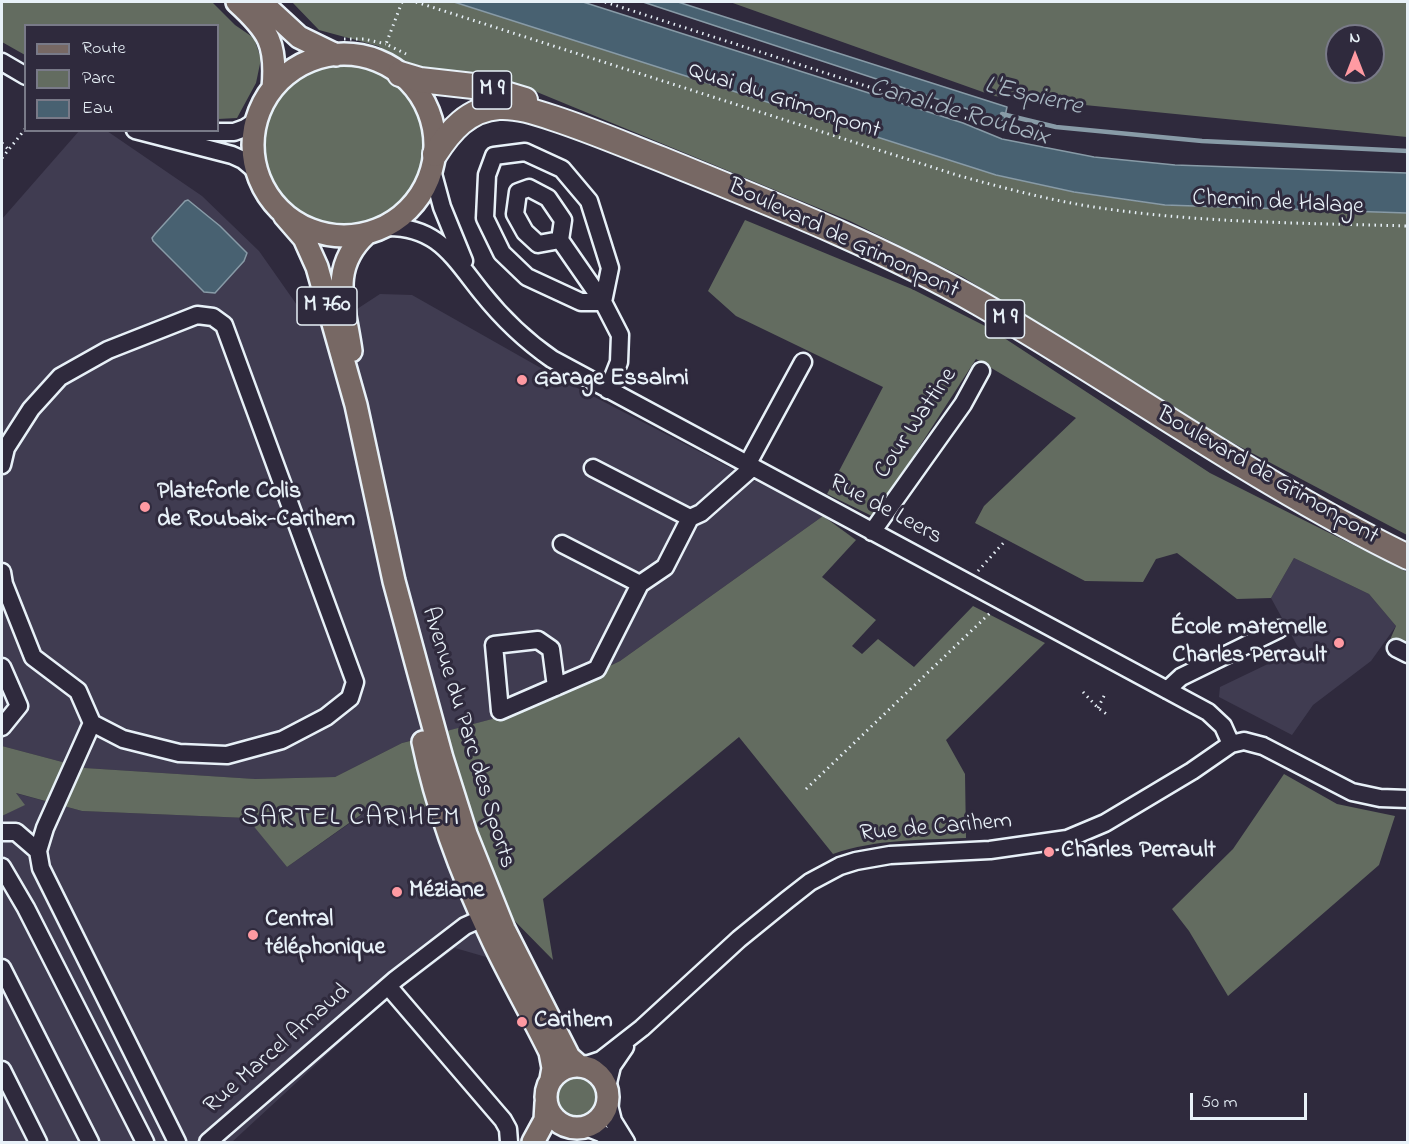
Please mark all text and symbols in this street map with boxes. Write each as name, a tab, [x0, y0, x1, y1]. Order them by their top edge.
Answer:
legend	[24, 24, 219, 132]
north arrow	[1325, 24, 1385, 84]
text: N	[1350, 26, 1360, 50]
text: Route	[82, 36, 126, 62]
street label: Quai du Grimonpont	[684, 57, 884, 147]
text: Parc	[82, 66, 115, 92]
road number: M 9	[472, 71, 512, 109]
water label: L'Espierre	[981, 72, 1085, 124]
water label: Canal de Roubaix	[866, 73, 1052, 155]
text: Eau	[82, 96, 113, 122]
street label: Boulevard de Grimonpont	[723, 174, 963, 306]
street label: Chemin de Halage	[1191, 185, 1365, 223]
road number: M 760	[297, 287, 357, 325]
road number: M 9	[986, 300, 1024, 338]
street label: Cour Wattine	[869, 363, 965, 485]
place label: Garage Essalmi	[534, 366, 689, 394]
marker: Garage Essalmi	[515, 373, 529, 387]
street label: Boulevard de Grimonpont	[1151, 402, 1383, 552]
street label: Rue de Leers	[824, 469, 946, 553]
place label: Plateforle Colis de Roubaix-Carihem	[157, 479, 355, 535]
marker: Plateforle Colis de Roubaix-Carihem	[138, 500, 152, 514]
street label: Avenue du Parc des Sports	[414, 604, 520, 872]
place label: École maternelle Charles Perrault	[1170, 615, 1327, 671]
marker: École maternelle Charles Perrault	[1332, 636, 1346, 650]
district label: SARTEL CARIHEM	[241, 804, 461, 836]
street label: Rue de Carihem	[859, 808, 1013, 850]
place label: Charles Perrault	[1061, 838, 1216, 866]
marker: Charles Perrault	[1042, 845, 1056, 859]
place label: Méziane	[409, 878, 484, 906]
marker: Méziane	[390, 885, 404, 899]
place label: Central téléphonique	[265, 907, 385, 963]
marker: Central téléphonique	[246, 928, 260, 942]
street label: Rue Marcel Arnaud	[199, 979, 357, 1121]
place label: Carihem	[534, 1008, 613, 1036]
marker: Carihem	[515, 1015, 529, 1029]
scale bar	[1193, 1081, 1310, 1119]
text: 50 m	[1201, 1090, 1238, 1116]

